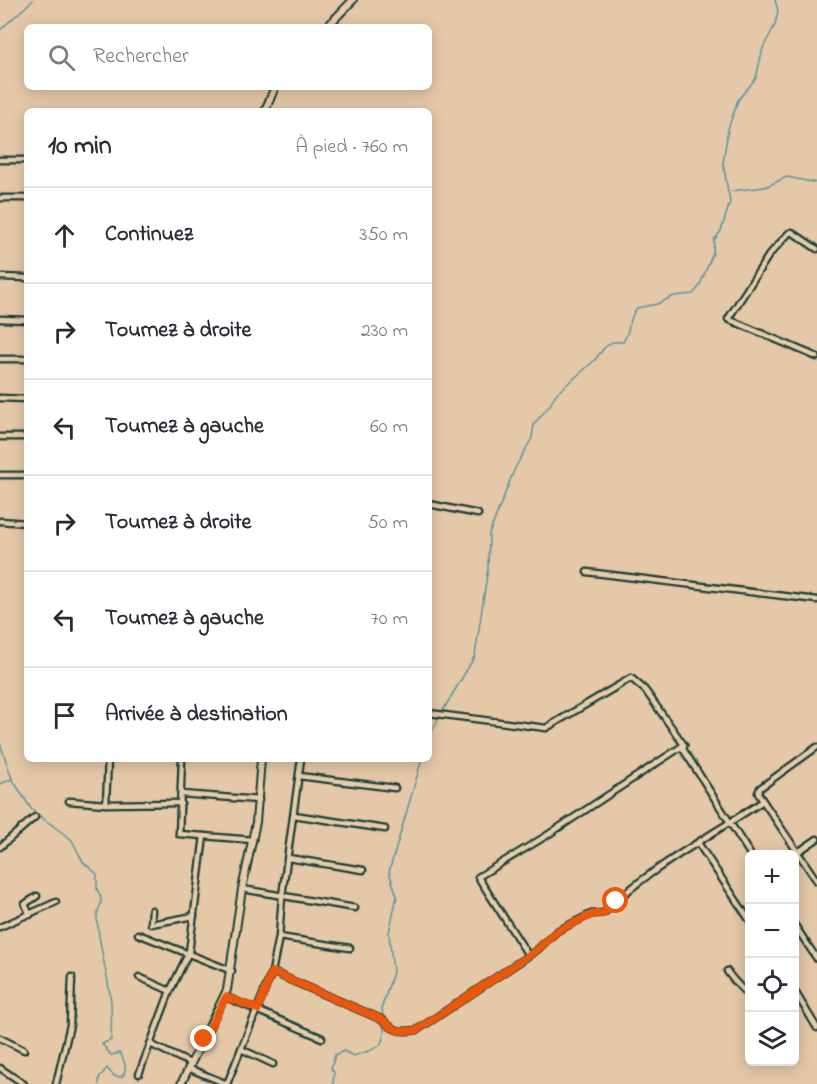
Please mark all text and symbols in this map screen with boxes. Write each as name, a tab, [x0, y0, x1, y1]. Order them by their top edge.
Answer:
search box	[24, 24, 432, 90]
icon: search	[45, 41, 78, 74]
text: Rechercher	[93, 41, 189, 73]
text: 10 min	[48, 128, 112, 166]
text: À pied · 760 m	[296, 133, 408, 162]
icon: ahead	[48, 219, 81, 252]
text: Continuez	[105, 219, 193, 251]
text: 350 m	[359, 221, 408, 250]
icon: right	[48, 315, 81, 348]
text: Tournez à droite	[105, 315, 251, 347]
text: 230 m	[361, 317, 408, 346]
icon: left	[48, 411, 81, 444]
text: Tournez à gauche	[105, 411, 264, 443]
text: 60 m	[370, 413, 408, 442]
icon: right	[48, 507, 81, 540]
text: Tournez à droite	[105, 507, 251, 539]
text: 50 m	[367, 509, 408, 538]
icon: left	[48, 603, 81, 636]
text: Tournez à gauche	[105, 603, 264, 635]
text: 70 m	[371, 605, 408, 634]
icon: arrive	[48, 699, 81, 732]
text: Arrivée à destination	[105, 699, 288, 731]
map controls	[745, 850, 799, 1066]
button: +	[745, 850, 799, 904]
route start	[602, 887, 628, 913]
button: −	[745, 904, 799, 958]
button: locate	[745, 958, 799, 1012]
button: layers	[745, 1012, 799, 1066]
route end	[190, 1025, 216, 1051]

